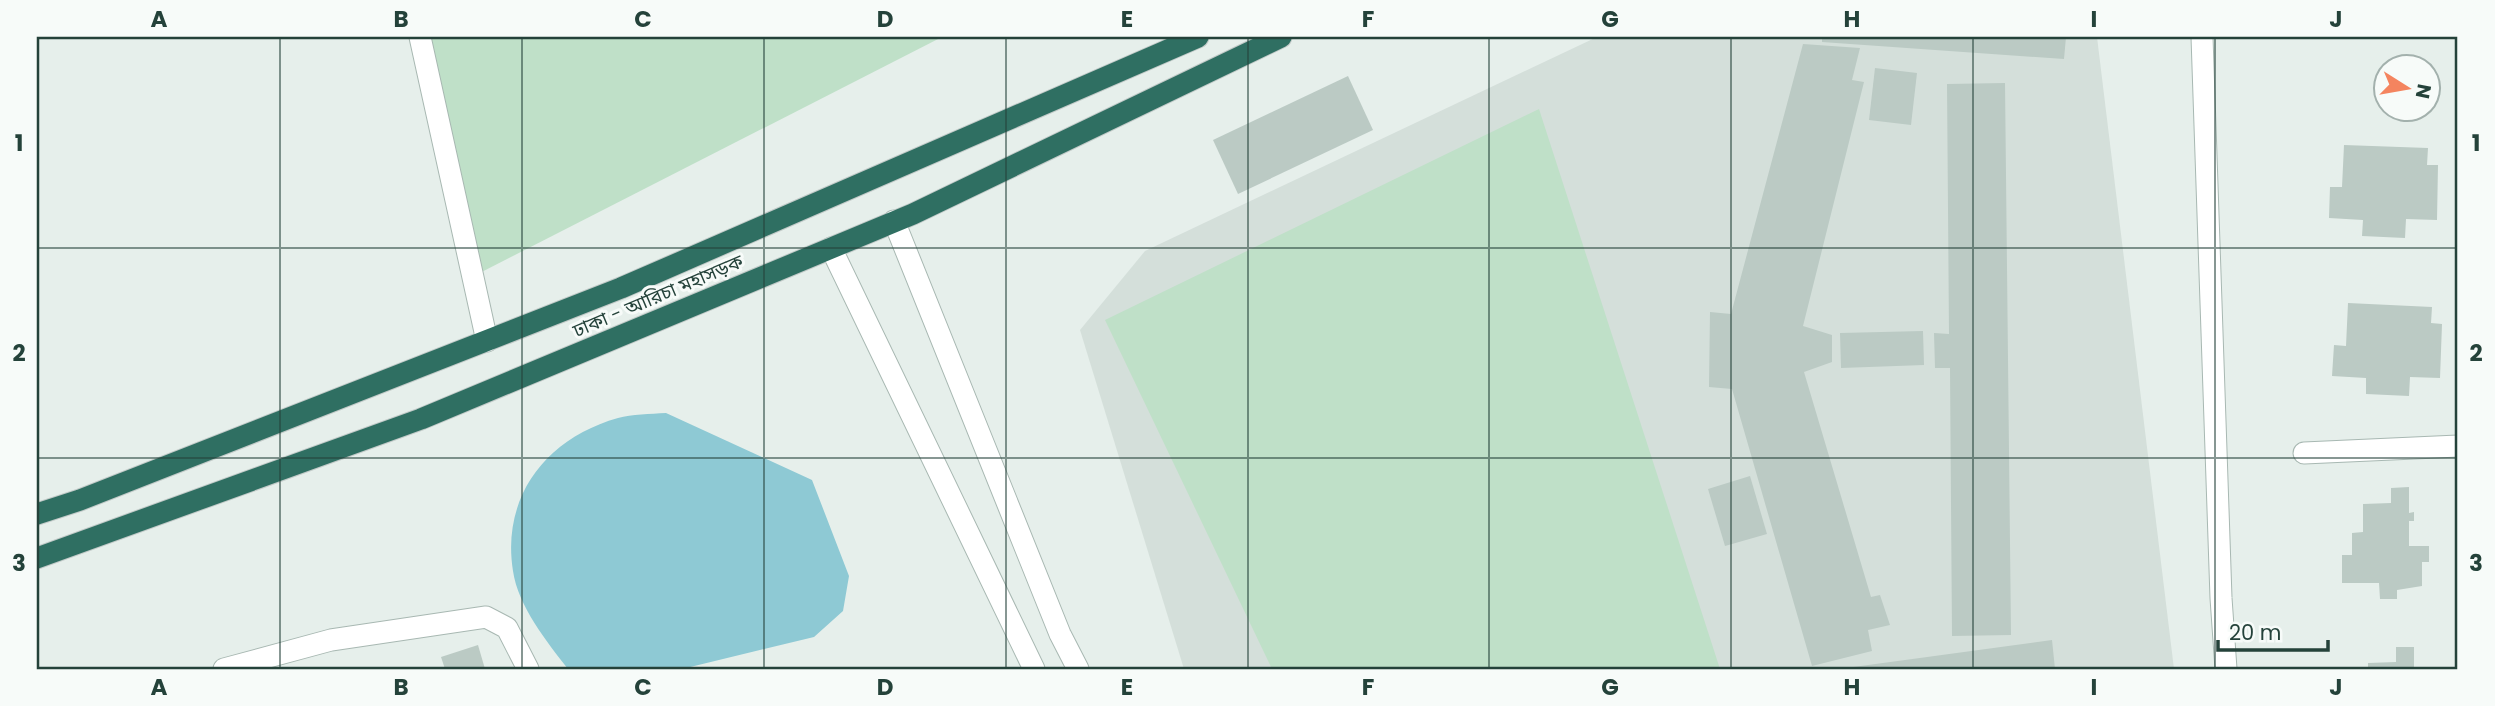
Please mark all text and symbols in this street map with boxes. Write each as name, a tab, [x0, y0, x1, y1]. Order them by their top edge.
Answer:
text: A	[151, 3, 168, 35]
text: B	[393, 3, 409, 35]
text: C	[634, 3, 652, 35]
text: D	[877, 3, 893, 35]
text: E	[1121, 3, 1133, 35]
text: F	[1362, 3, 1374, 35]
text: G	[1601, 3, 1619, 35]
text: H	[1844, 3, 1860, 35]
text: I	[2091, 3, 2097, 35]
text: J	[2329, 3, 2343, 35]
north arrow	[2372, 52, 2442, 122]
text: N	[2409, 82, 2438, 101]
text: 1	[15, 127, 23, 159]
text: 1	[2472, 127, 2480, 159]
street label: ঢাকা - আরিচা মহাসড়ক	[568, 248, 748, 345]
text: 2	[12, 337, 26, 369]
text: 2	[2469, 337, 2483, 369]
text: 3	[12, 547, 26, 579]
text: 3	[2469, 547, 2483, 579]
scale bar	[2218, 608, 2329, 652]
text: 20 m	[2229, 618, 2282, 647]
text: A	[151, 671, 168, 703]
text: B	[393, 671, 409, 703]
text: C	[634, 671, 652, 703]
text: D	[877, 671, 893, 703]
text: E	[1121, 671, 1133, 703]
text: F	[1362, 671, 1374, 703]
text: G	[1601, 671, 1619, 703]
text: H	[1844, 671, 1860, 703]
text: I	[2091, 671, 2097, 703]
text: J	[2329, 671, 2343, 703]

